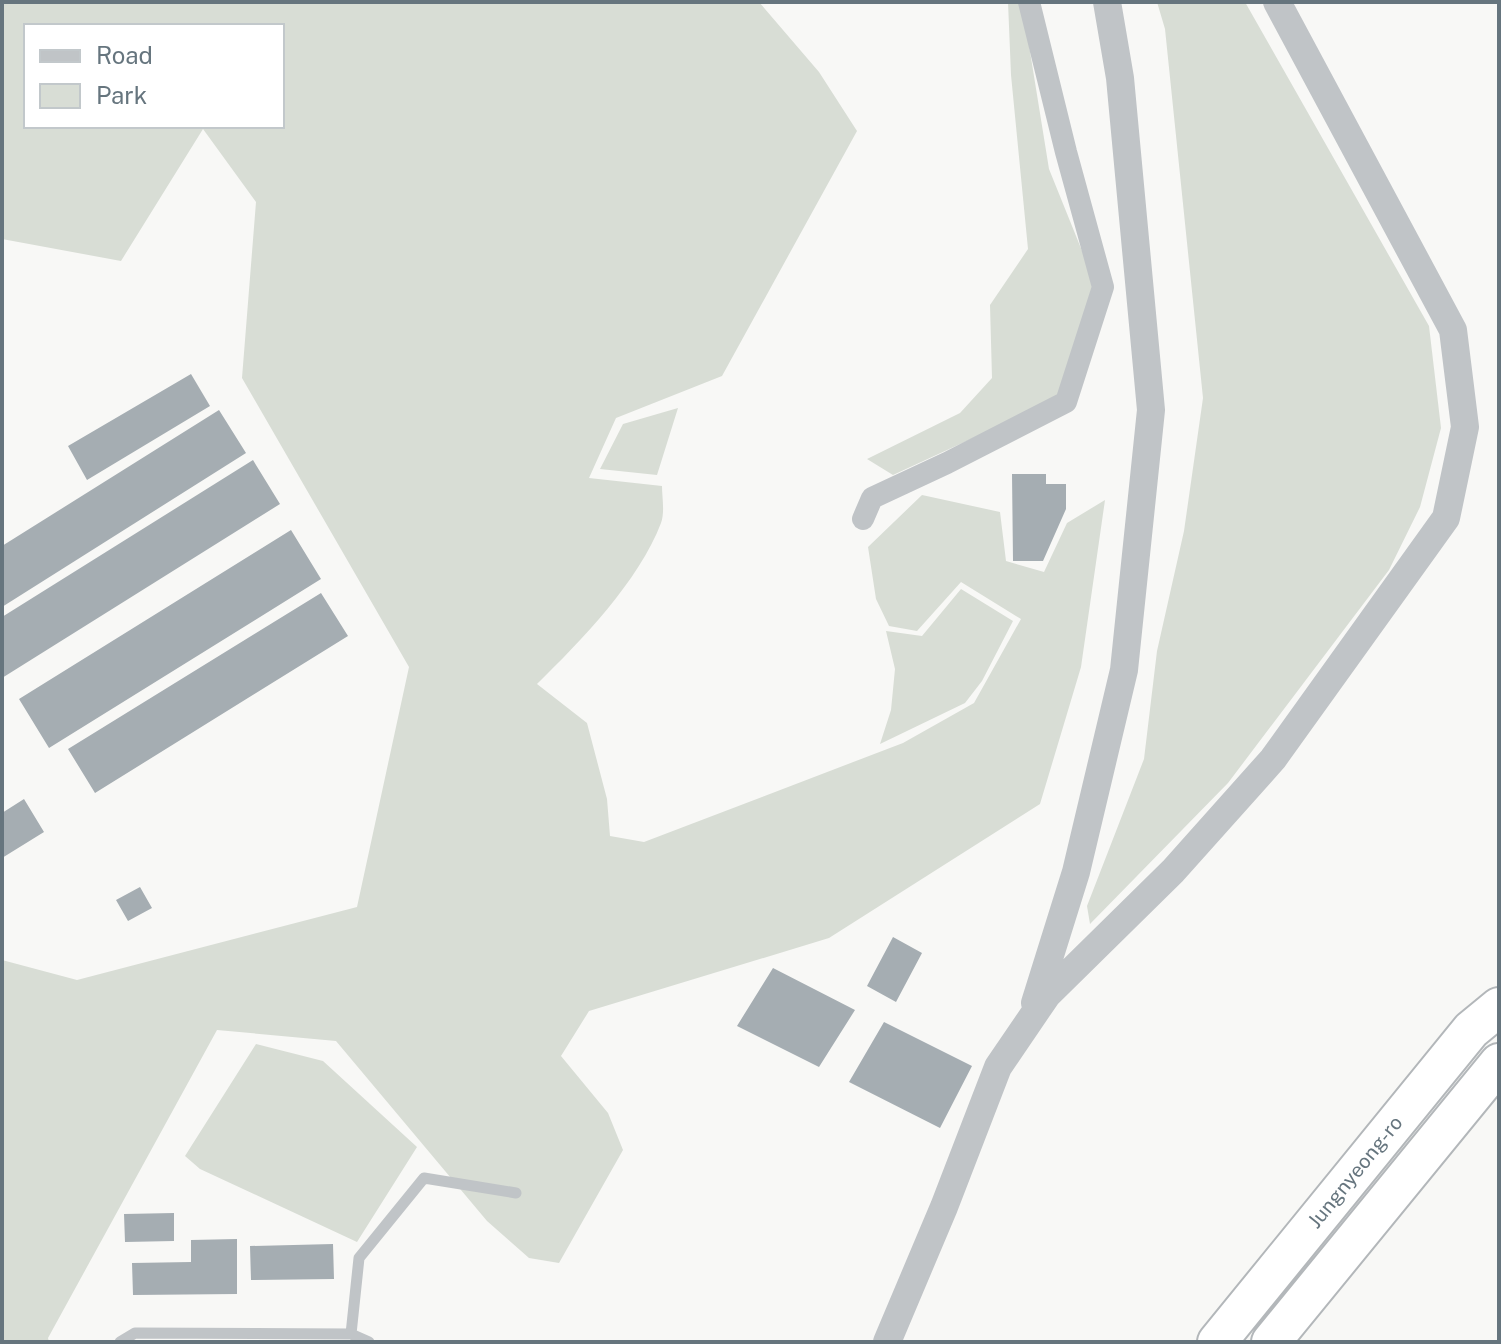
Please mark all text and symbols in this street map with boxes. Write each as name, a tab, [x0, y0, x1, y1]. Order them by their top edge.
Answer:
legend	[24, 24, 284, 128]
text: Road	[96, 41, 153, 69]
text: Park	[96, 81, 147, 109]
street label: Jungnyeong-ro	[1302, 1111, 1408, 1233]

